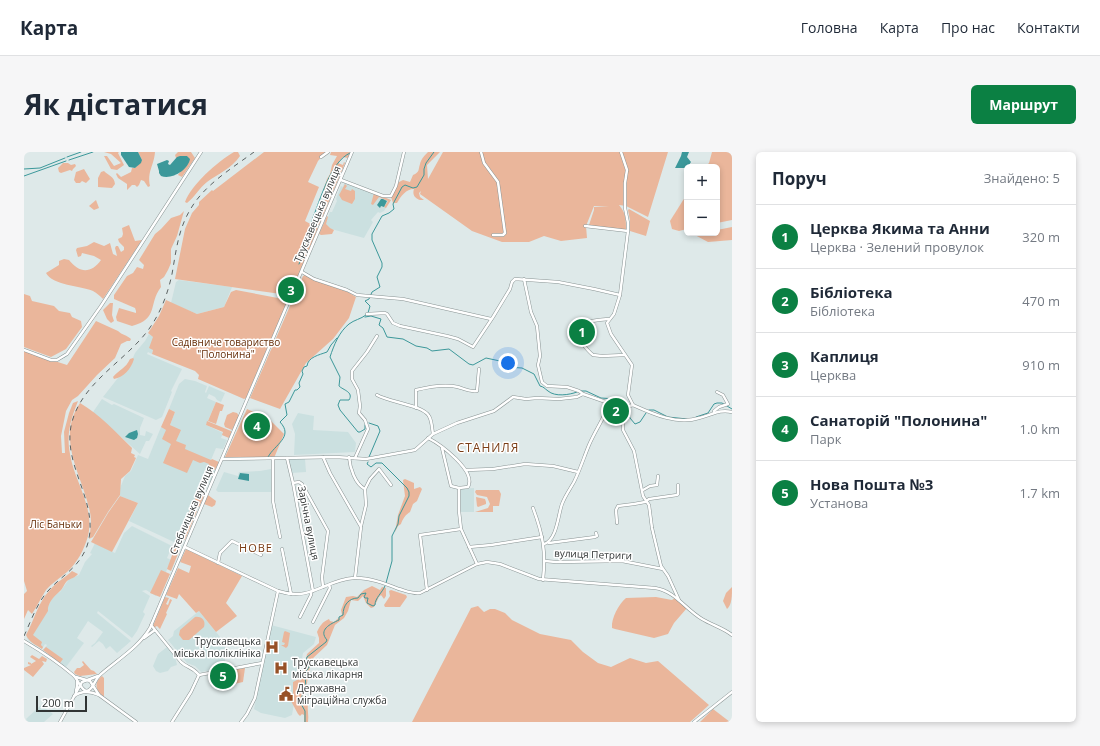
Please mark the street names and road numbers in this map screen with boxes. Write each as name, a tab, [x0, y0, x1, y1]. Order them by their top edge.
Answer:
street label: Трускавецька вулиця	[290, 164, 344, 264]
street label: Стебницька вулиця	[166, 463, 216, 557]
street label: Зарічна вулиця	[295, 485, 323, 561]
street label: вулиця Петриги	[554, 546, 632, 562]

